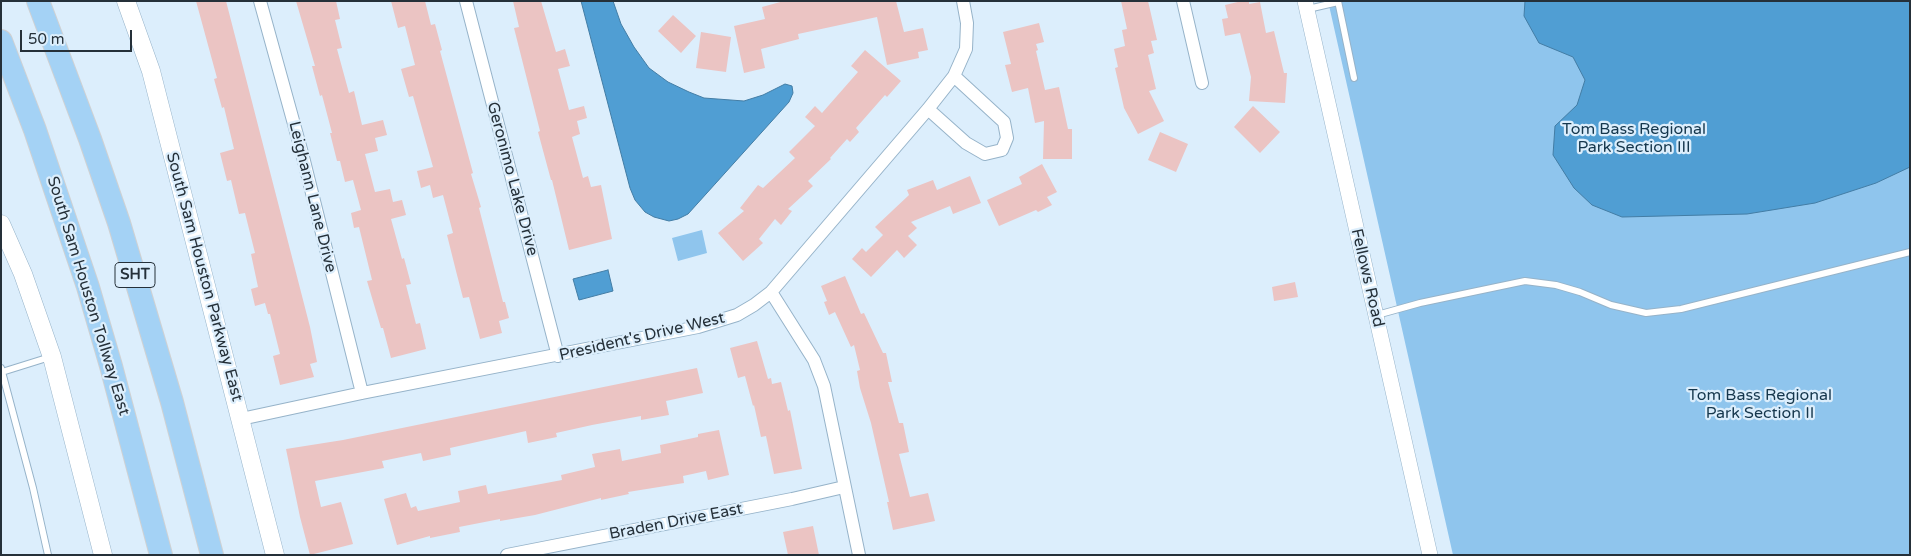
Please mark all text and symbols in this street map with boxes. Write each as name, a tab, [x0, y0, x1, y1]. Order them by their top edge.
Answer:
scale bar	[22, 20, 135, 52]
text: 50 m	[28, 30, 65, 48]
street label: Geronimo Lake Drive	[482, 100, 542, 258]
street label: Leighann Lane Drive	[284, 119, 340, 275]
park label: Tom Bass Regional Park Section III	[1562, 120, 1706, 158]
street label: South Sam Houston Parkway East	[161, 150, 247, 404]
street label: South Sam Houston Tollway East	[42, 174, 134, 418]
street label: Fellows Road	[1346, 227, 1388, 329]
road number: SHT	[115, 262, 155, 288]
street label: President's Drive West	[557, 309, 727, 365]
park label: Tom Bass Regional Park Section II	[1688, 386, 1832, 424]
street label: Braden Drive East	[608, 500, 744, 544]

